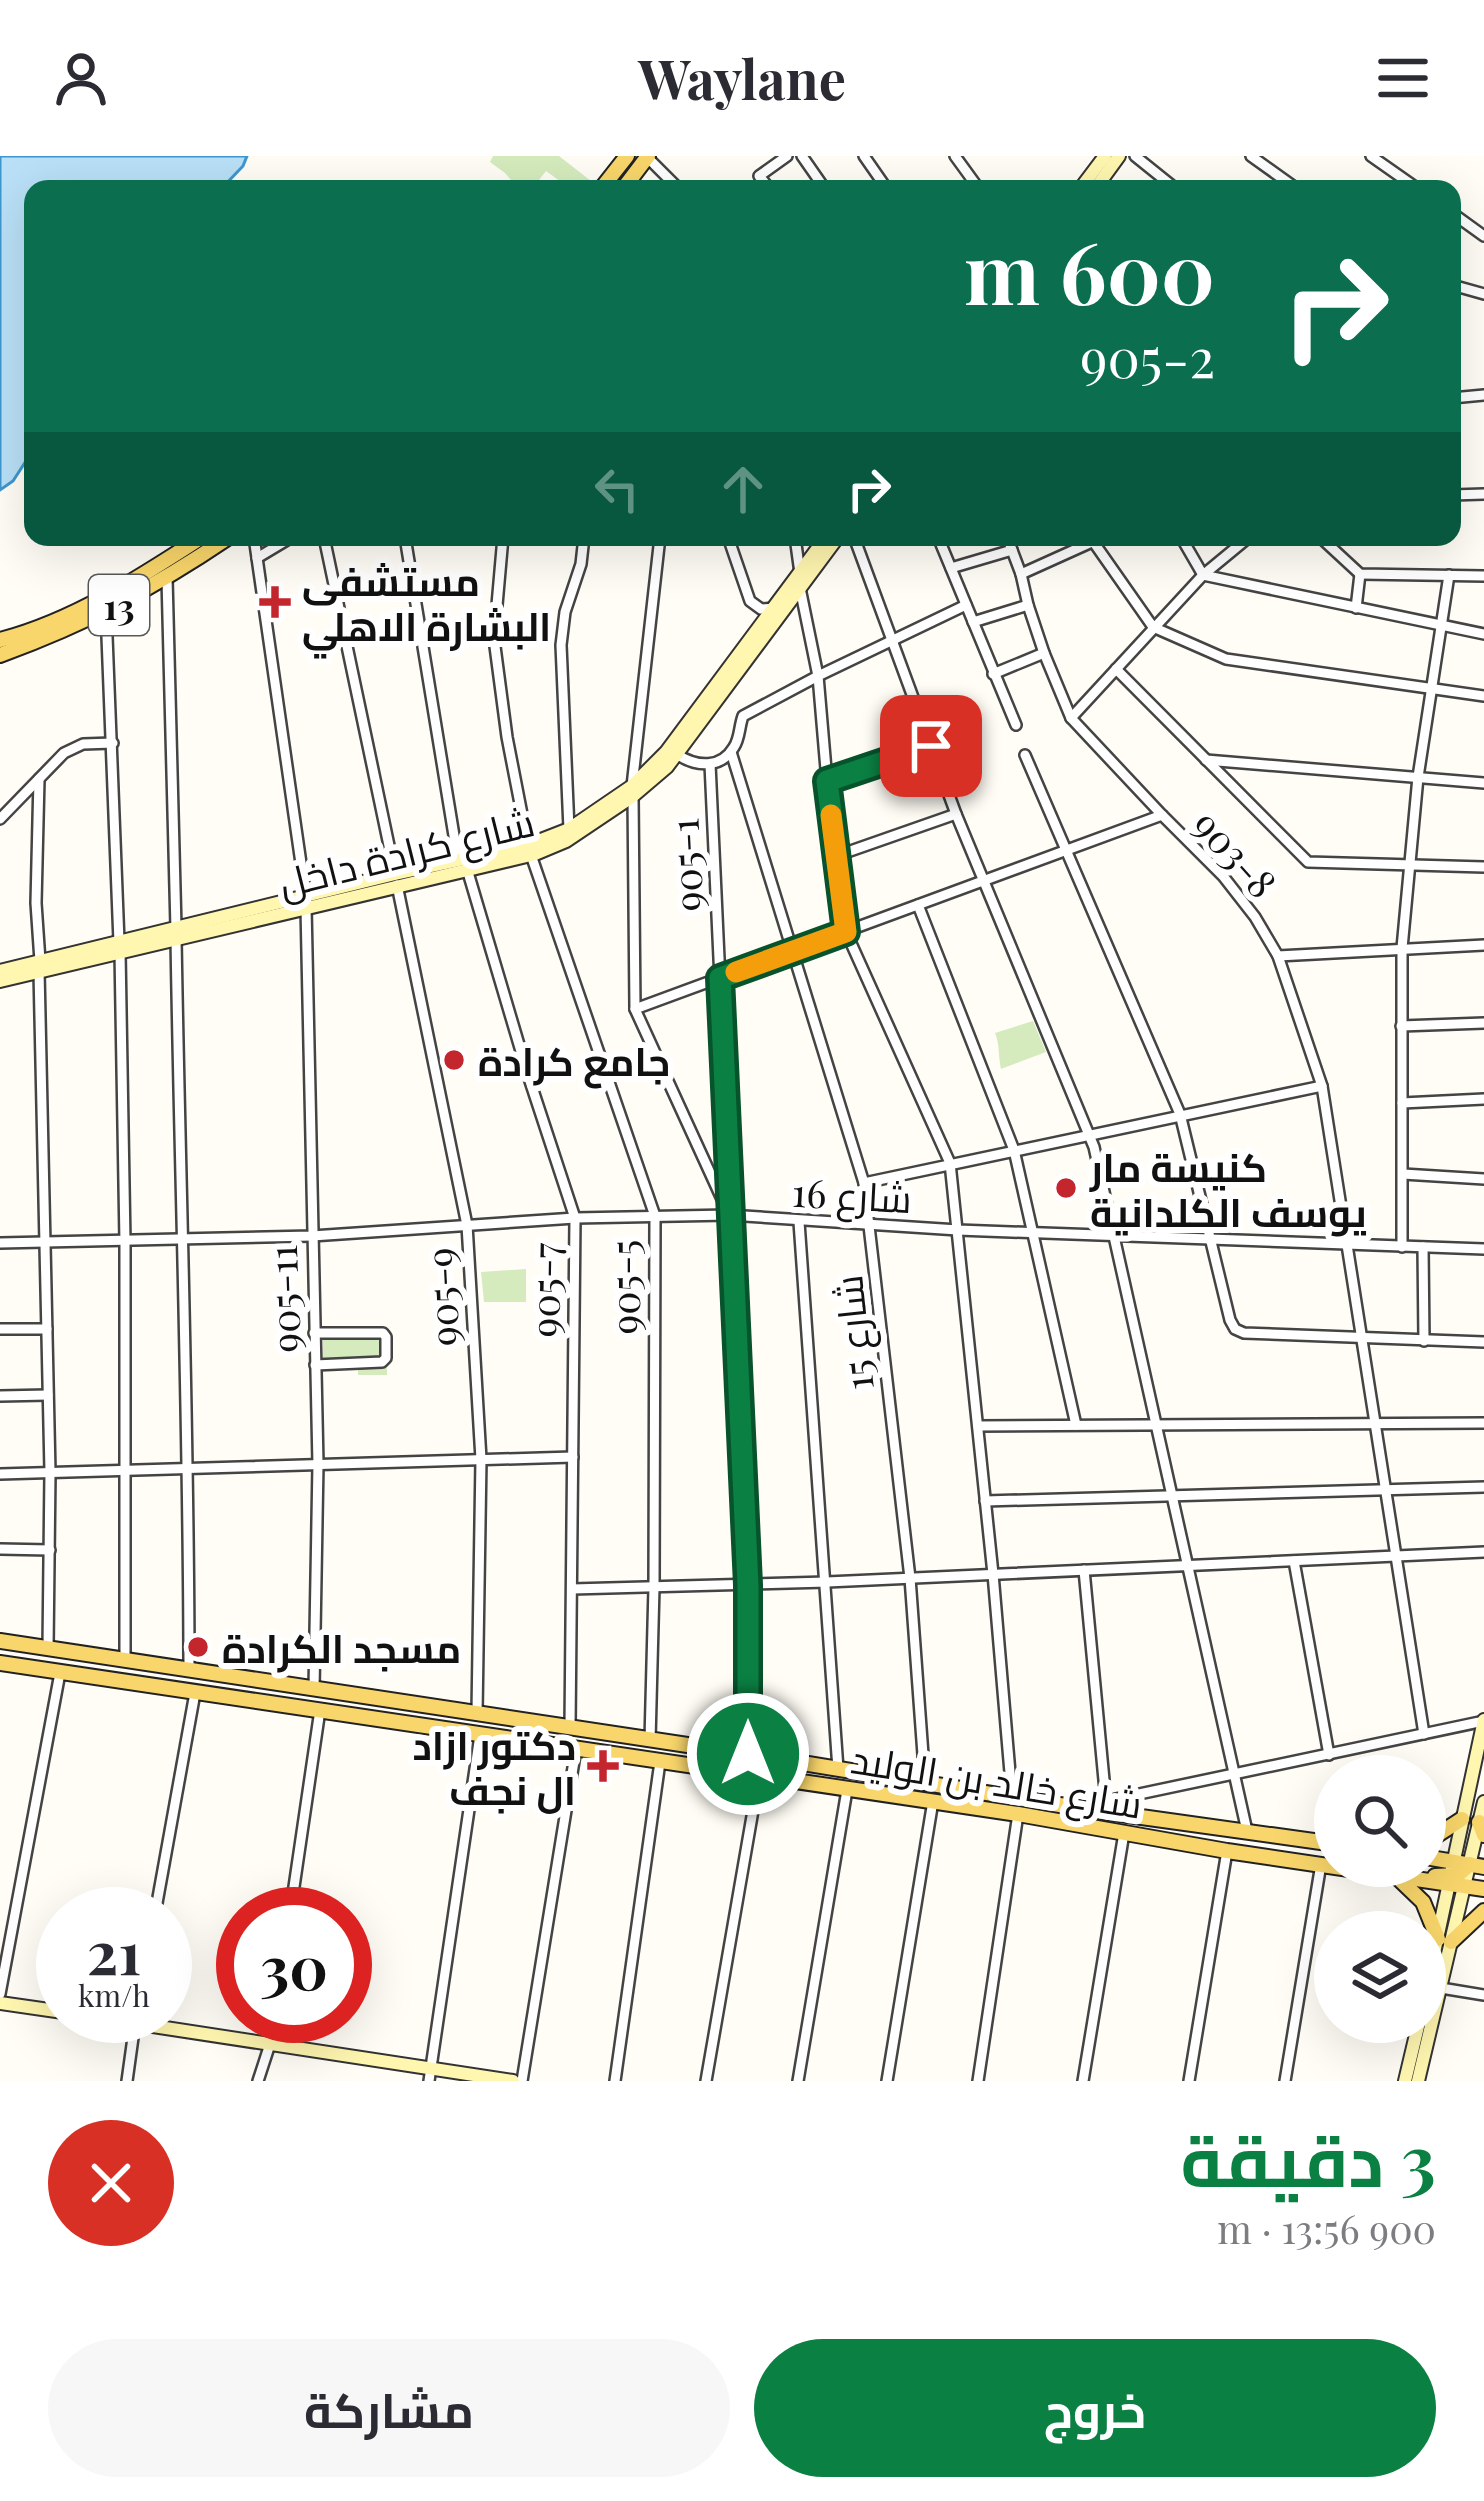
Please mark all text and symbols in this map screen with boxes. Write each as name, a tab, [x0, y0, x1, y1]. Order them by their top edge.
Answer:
text: Waylane	[638, 42, 846, 114]
icon: person	[48, 45, 114, 111]
icon: menu	[1370, 45, 1436, 111]
text: 600 m	[964, 214, 1215, 326]
icon: right	[1257, 228, 1413, 384]
text: 905-2	[1080, 321, 1215, 393]
icon: left	[584, 456, 650, 522]
icon: ahead	[710, 456, 776, 522]
icon: right	[836, 456, 902, 522]
place label: مستشفى البشارة الاهلي	[302, 554, 551, 659]
road number: 13	[89, 575, 149, 635]
marker: مستشفى البشارة الاهلي	[259, 586, 291, 618]
pin	[880, 695, 982, 797]
icon: arrive	[898, 713, 964, 779]
street label: شارع كرادة داخل	[273, 794, 540, 911]
street label: 903-8	[1183, 798, 1289, 908]
street label: 905-1	[657, 817, 713, 913]
place label: جامع كرادة	[478, 1034, 670, 1089]
marker: جامع كرادة	[441, 1047, 467, 1073]
place label: كنيسة مار يوسف الكلدانية	[1089, 1140, 1367, 1237]
street label: شارع 16	[791, 1165, 913, 1226]
marker: كنيسة مار يوسف الكلدانية	[1053, 1175, 1079, 1201]
street label: 905-5	[598, 1239, 650, 1335]
street label: 905-7	[517, 1242, 571, 1338]
street label: 905-11	[255, 1244, 311, 1354]
street label: 905-9	[412, 1246, 470, 1348]
street label: شارع 15	[820, 1273, 887, 1393]
place label: مسجد الكرادة	[222, 1621, 461, 1673]
marker: مسجد الكرادة	[185, 1634, 211, 1660]
position arrow	[685, 1691, 811, 1817]
place label: دكتور ازاد ال نجف	[412, 1718, 576, 1815]
street label: شارع خالد بن الوليد	[847, 1731, 1146, 1832]
marker: دكتور ازاد ال نجف	[587, 1750, 619, 1782]
map controls	[1314, 1755, 1446, 2043]
button: search	[1314, 1755, 1446, 1887]
speed limit sign: 30	[216, 1887, 372, 2043]
text: 21	[87, 1910, 141, 1990]
button: layers	[1314, 1911, 1446, 2043]
text: km/h	[78, 1975, 150, 2015]
text: 3 دقيقة	[1181, 2109, 1436, 2205]
button: close	[48, 2120, 174, 2246]
text: 900 m · 13:56	[1217, 2202, 1436, 2254]
button: مشاركة	[48, 2339, 730, 2477]
button: خروج	[754, 2339, 1436, 2477]

